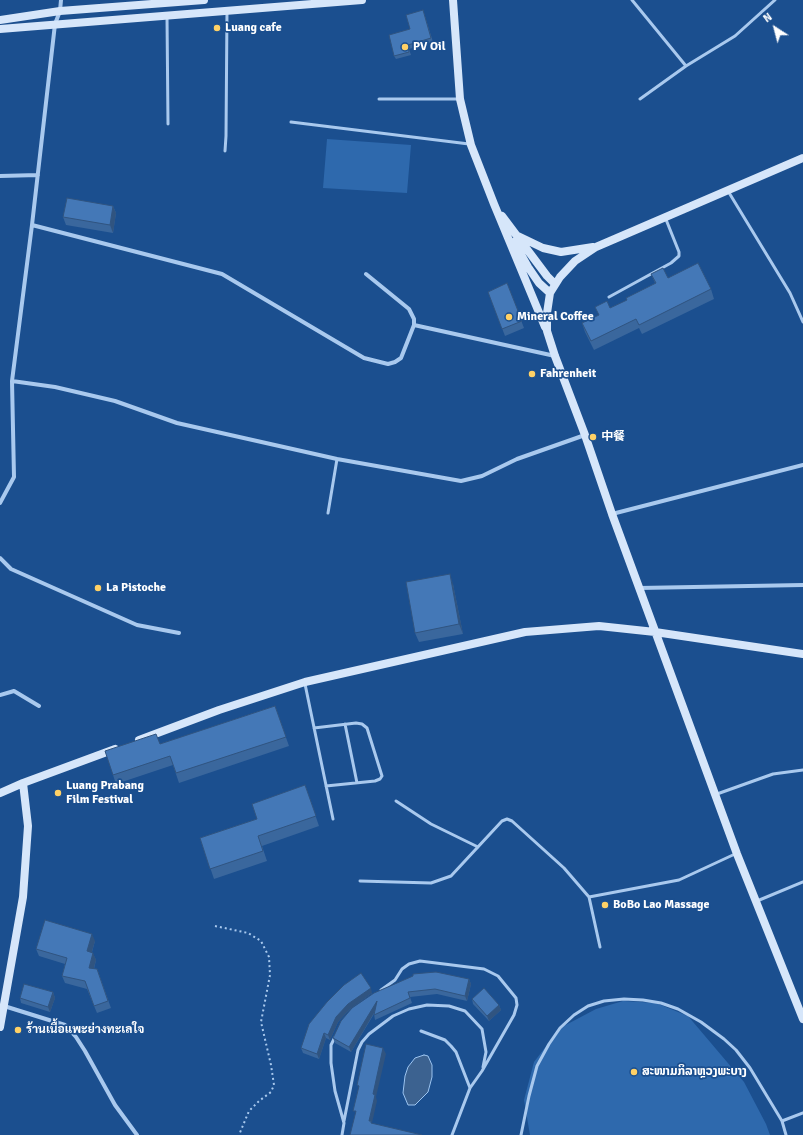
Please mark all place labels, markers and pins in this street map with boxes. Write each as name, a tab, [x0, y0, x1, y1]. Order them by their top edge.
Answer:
place label: Luang cafe	[225, 21, 282, 35]
marker: Luang cafe	[212, 23, 222, 33]
place label: PV Oil	[413, 40, 445, 54]
marker: PV Oil	[400, 42, 410, 52]
place label: Mineral Coffee	[517, 310, 594, 324]
marker: Mineral Coffee	[504, 312, 514, 322]
place label: Fahrenheit	[540, 367, 596, 381]
marker: Fahrenheit	[527, 369, 537, 379]
place label: 中餐	[601, 430, 625, 444]
marker: 中餐	[588, 432, 598, 442]
place label: La Pistoche	[106, 581, 166, 595]
marker: La Pistoche	[93, 583, 103, 593]
place label: Luang Prabang Film Festival	[66, 779, 144, 807]
marker: Luang Prabang Film Festival	[53, 788, 63, 798]
place label: BoBo Lao Massage	[613, 898, 709, 912]
marker: BoBo Lao Massage	[600, 900, 610, 910]
place label: ร้านเนื้อแพะย่างทะเลใจ	[26, 1023, 144, 1037]
marker: ร้านเนื้อแพะย่างทะเลใจ	[13, 1025, 23, 1035]
place label: ສະໜາມກິລາຫຼວງພະບາງ	[642, 1065, 747, 1079]
marker: ສະໜາມກິລາຫຼວງພະບາງ	[629, 1067, 639, 1077]

